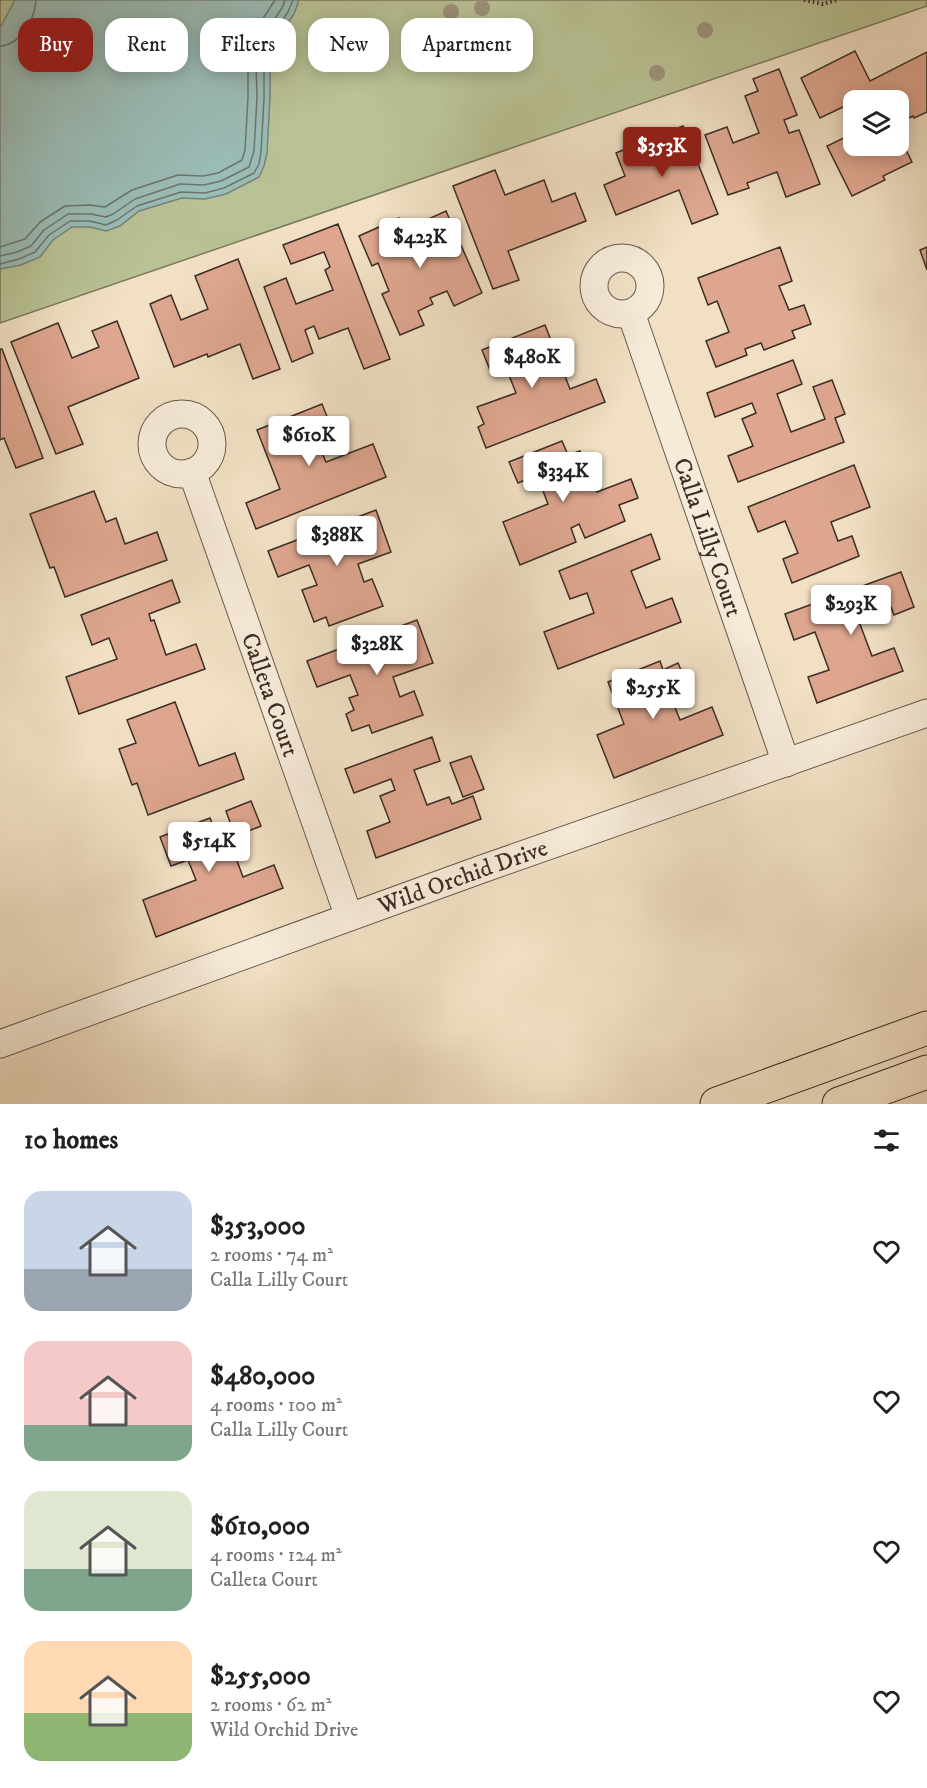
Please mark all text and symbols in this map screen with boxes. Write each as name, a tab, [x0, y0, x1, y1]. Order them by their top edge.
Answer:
chip: Buy	[18, 18, 93, 72]
chip: Rent	[105, 18, 188, 72]
chip: Filters	[200, 18, 296, 72]
chip: New	[308, 18, 389, 72]
chip: Apartment	[401, 18, 533, 72]
map controls	[843, 90, 909, 156]
button: layers	[843, 90, 909, 156]
pin: $353K	[620, 127, 704, 178]
text: $353K	[637, 134, 687, 159]
pin: $423K	[378, 218, 462, 269]
text: $423K	[393, 225, 447, 250]
pin: $480K	[490, 338, 574, 389]
text: $480K	[503, 345, 561, 370]
pin: $610K	[267, 416, 351, 467]
text: $610K	[282, 423, 336, 448]
pin: $334K	[521, 452, 605, 503]
street label: Calla Lilly Court	[666, 454, 749, 621]
text: $334K	[537, 459, 589, 484]
pin: $388K	[295, 516, 379, 567]
text: $388K	[311, 523, 363, 548]
pin: $293K	[809, 585, 893, 636]
text: $293K	[825, 592, 877, 617]
pin: $328K	[335, 625, 419, 676]
street label: Calleta Court	[234, 629, 305, 761]
text: $328K	[351, 632, 403, 657]
pin: $255K	[611, 669, 695, 720]
text: $255K	[626, 676, 680, 701]
pin: $514K	[167, 822, 251, 873]
text: $514K	[182, 829, 236, 854]
street label: Wild Orchid Drive	[373, 833, 552, 922]
text: 10 homes	[24, 1124, 118, 1157]
icon: filters	[870, 1124, 903, 1157]
text: $353,000	[210, 1210, 305, 1243]
icon: home	[72, 1215, 144, 1287]
icon: heart	[870, 1235, 903, 1268]
text: 2 rooms · 74 m²	[210, 1243, 333, 1268]
text: Calla Lilly Court	[210, 1268, 348, 1293]
text: $480,000	[210, 1360, 315, 1393]
icon: home	[72, 1365, 144, 1437]
icon: heart	[870, 1385, 903, 1418]
text: 4 rooms · 100 m²	[210, 1393, 342, 1418]
text: Calla Lilly Court	[210, 1418, 348, 1443]
text: $610,000	[210, 1510, 310, 1543]
icon: home	[72, 1515, 144, 1587]
icon: heart	[870, 1535, 903, 1568]
text: 4 rooms · 124 m²	[210, 1543, 342, 1568]
text: Calleta Court	[210, 1568, 318, 1593]
text: $255,000	[210, 1660, 311, 1693]
icon: home	[72, 1665, 144, 1737]
icon: heart	[870, 1685, 903, 1718]
text: 2 rooms · 62 m²	[210, 1693, 332, 1718]
text: Wild Orchid Drive	[210, 1718, 358, 1743]

